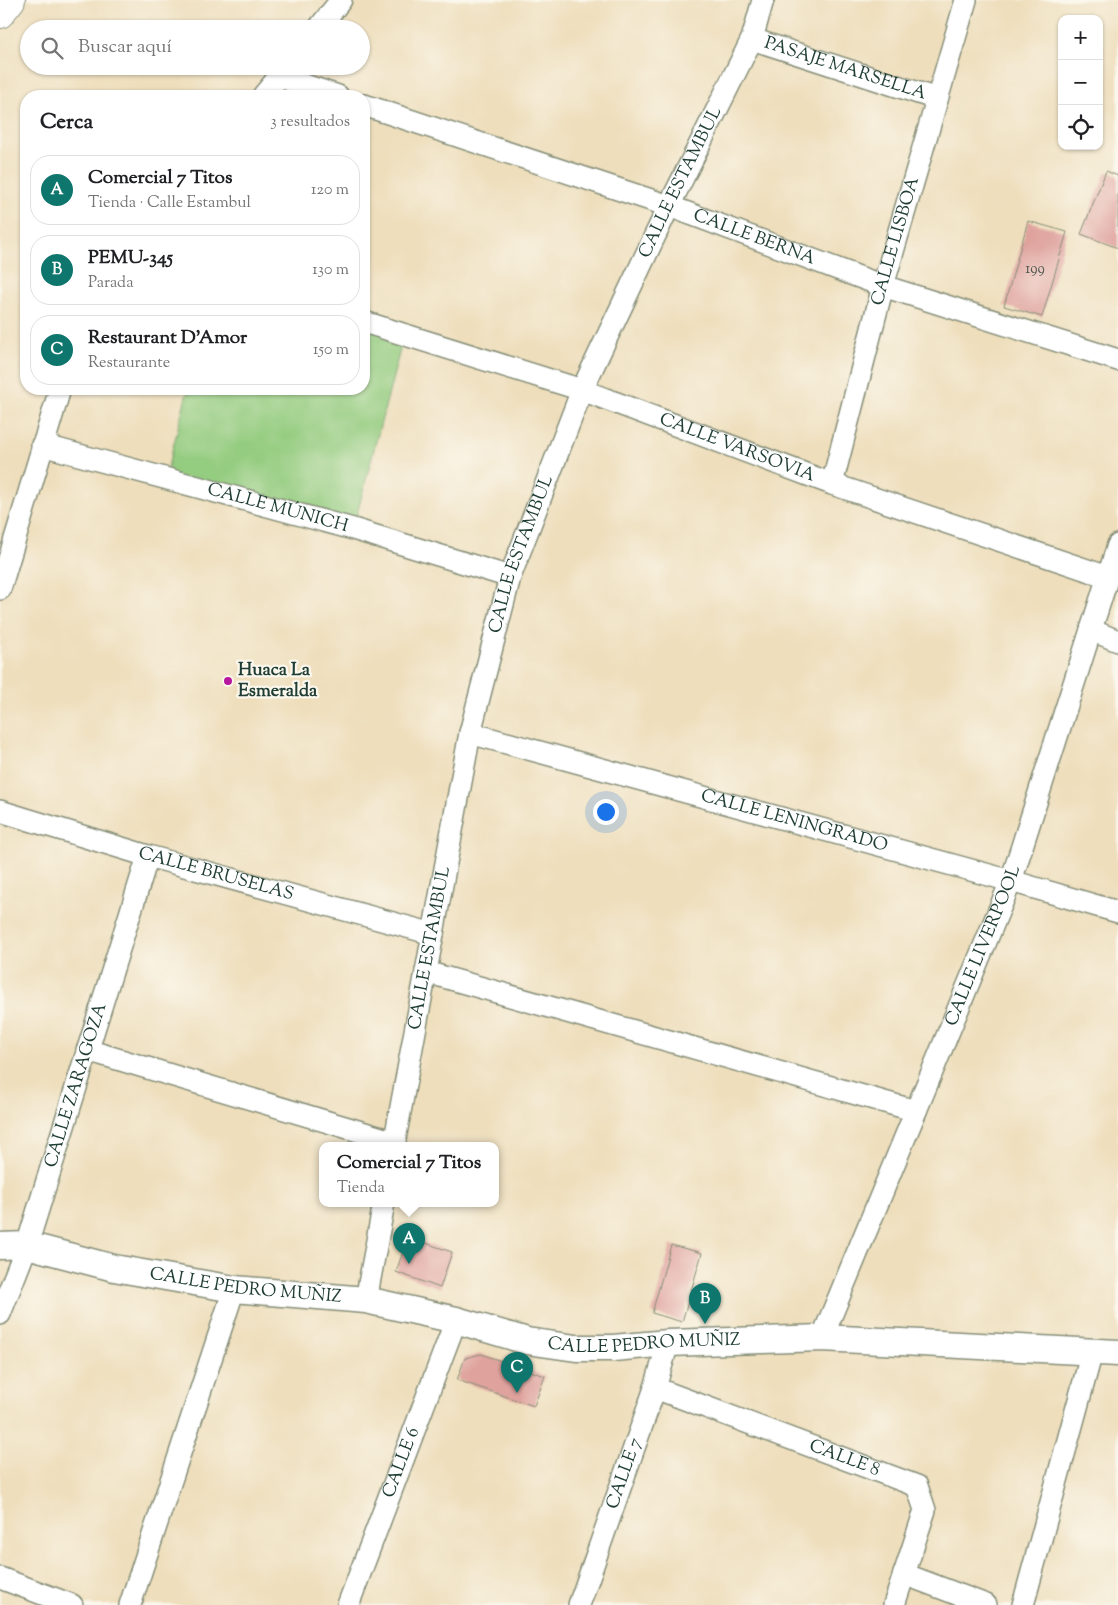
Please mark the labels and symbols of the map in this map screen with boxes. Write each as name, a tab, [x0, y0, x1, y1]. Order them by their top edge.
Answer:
street label: PASAJE MARSELLA	[761, 31, 930, 108]
street label: CALLE ESTAMBUL	[633, 103, 729, 263]
street label: CALLE LISBOA	[865, 174, 927, 308]
street label: CALLE BERNA	[689, 203, 819, 273]
house number: 199	[1025, 259, 1045, 280]
street label: CALLE VARSOVIA	[655, 407, 819, 490]
street label: CALLE ESTAMBUL	[483, 472, 561, 636]
street label: CALLE MÚNICH	[204, 477, 351, 540]
place label: Huaca La Esmeralda	[238, 658, 318, 705]
marker: Huaca La Esmeralda	[222, 675, 234, 687]
street label: CALLE LENINGRADO	[698, 784, 891, 860]
your location	[593, 799, 619, 825]
street label: CALLE BRUSELAS	[135, 841, 297, 908]
street label: CALLE LIVERPOOL	[939, 862, 1028, 1030]
street label: CALLE ESTAMBUL	[402, 864, 458, 1032]
street label: CALLE ZARAGOZA	[39, 1000, 115, 1171]
pin: A	[393, 1223, 425, 1264]
street label: CALLE PEDRO MUÑIZ	[148, 1261, 343, 1311]
pin: B	[689, 1283, 721, 1324]
street label: CALLE PEDRO MUÑIZ	[546, 1328, 741, 1361]
pin: C	[501, 1352, 533, 1393]
street label: CALLE 6	[377, 1424, 427, 1502]
street label: CALLE 8	[805, 1434, 883, 1484]
street label: CALLE 7	[600, 1435, 649, 1513]

